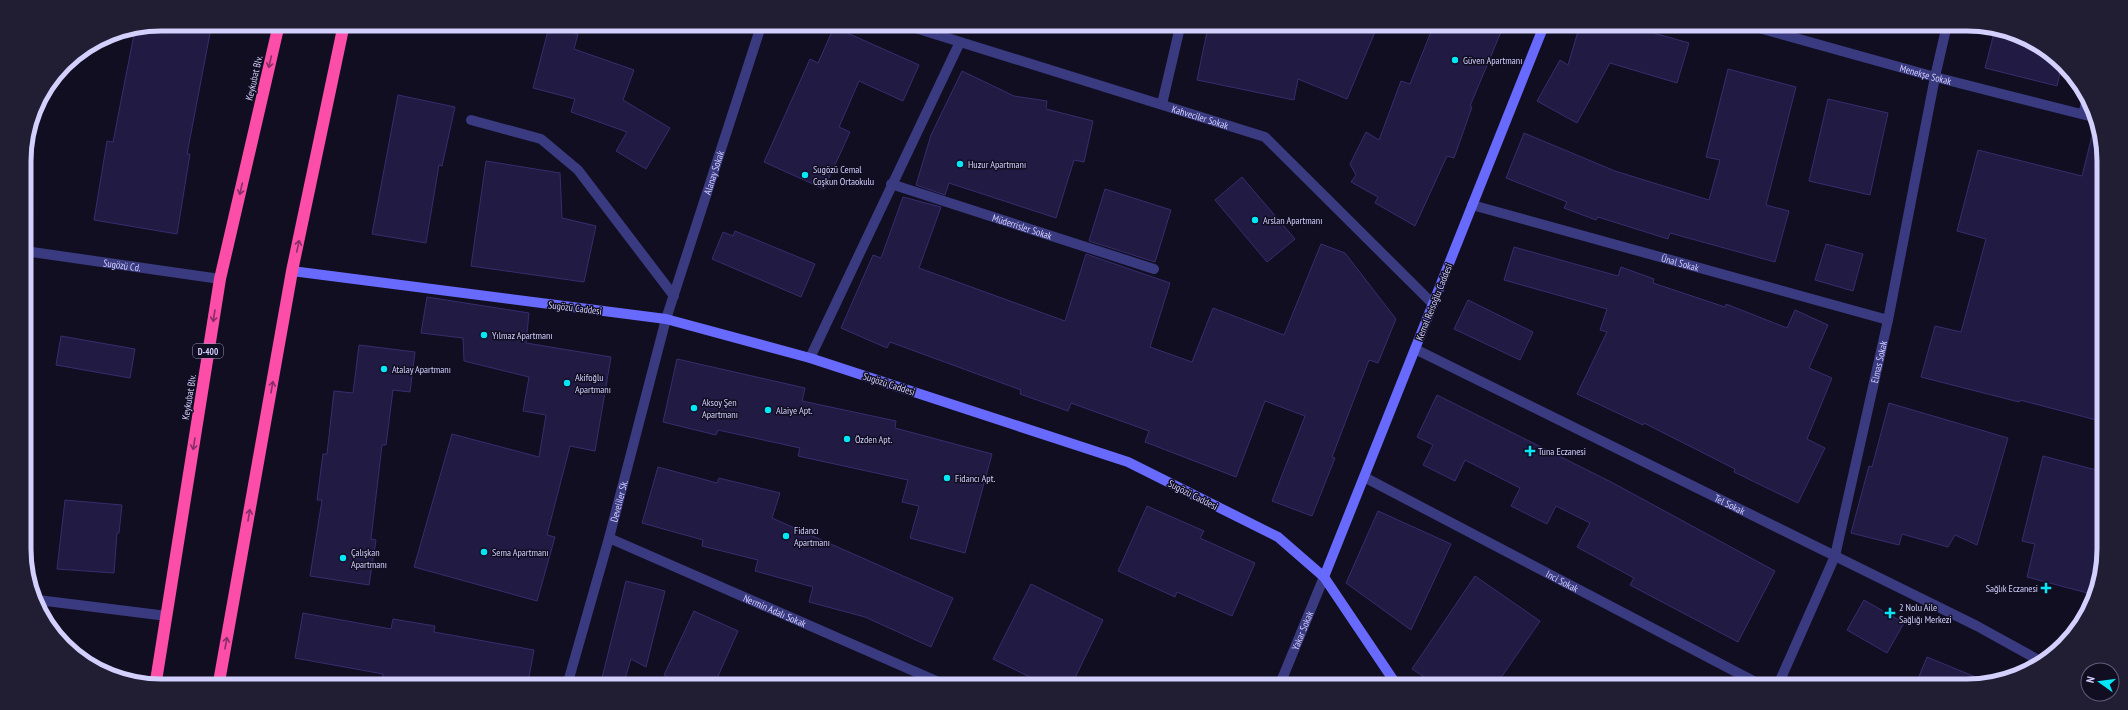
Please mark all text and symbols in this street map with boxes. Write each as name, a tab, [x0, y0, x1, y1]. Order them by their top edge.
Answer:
street label: Keykubat Blv.	[243, 54, 266, 102]
place label: Güven Apartmanı	[1463, 54, 1522, 67]
one-way arrow	[266, 55, 274, 68]
marker: Güven Apartmanı	[1450, 55, 1460, 65]
street label: Menekşe Sokak	[1898, 61, 1953, 87]
street label: Kahveciler Sokak	[1170, 102, 1230, 132]
street label: Alanay Sokak	[700, 149, 727, 196]
place label: Huzur Apartmanı	[968, 158, 1026, 171]
marker: Huzur Apartmanı	[955, 159, 965, 169]
place label: Sugözü Cemal Coşkun Ortaokulu	[813, 163, 874, 188]
marker: Sugözü Cemal Coşkun Ortaokulu	[800, 170, 810, 180]
one-way arrow	[236, 182, 244, 195]
street label: Müderrisler Sokak	[991, 211, 1054, 242]
place label: Arslan Apartmanı	[1263, 214, 1322, 227]
marker: Arslan Apartmanı	[1250, 215, 1260, 225]
one-way arrow	[294, 239, 302, 252]
street label: Ünal Sokak	[1660, 251, 1701, 274]
street label: Sugözü Cd.	[102, 256, 142, 274]
street label: Kemal Reisoğlu Caddesi	[1413, 262, 1455, 342]
street label: Sugözü Caddesi	[547, 298, 603, 318]
one-way arrow	[210, 309, 218, 322]
place label: Yılmaz Apartmanı	[492, 329, 553, 342]
marker: Yılmaz Apartmanı	[479, 330, 489, 340]
street label: Elmas Sokak	[1868, 339, 1890, 384]
road number: D-400	[193, 344, 223, 358]
place label: Atalay Apartmanı	[392, 363, 451, 376]
marker: Atalay Apartmanı	[379, 364, 389, 374]
street label: Sugözü Caddesi	[861, 369, 917, 399]
place label: Akifoğlu Apartmanı	[575, 371, 611, 396]
street label: Keykubat Blv.	[179, 373, 199, 421]
marker: Akifoğlu Apartmanı	[562, 378, 572, 388]
one-way arrow	[268, 381, 276, 394]
place label: Aksoy Şen Apartmanı	[702, 396, 738, 421]
marker: Aksoy Şen Apartmanı	[689, 403, 699, 413]
place label: Alaiye Apt.	[776, 404, 813, 417]
marker: Alaiye Apt.	[763, 405, 773, 415]
place label: Özden Apt.	[855, 433, 892, 446]
marker: Özden Apt.	[842, 434, 852, 444]
one-way arrow	[190, 437, 198, 450]
place label: Tuna Eczanesi	[1538, 445, 1586, 458]
marker: Tuna Eczanesi	[1525, 446, 1535, 456]
place label: Fidancı Apt.	[955, 472, 995, 485]
marker: Fidancı Apt.	[942, 473, 952, 483]
street label: Sugözü Caddesi	[1166, 477, 1220, 513]
street label: Develiler Sk.	[607, 478, 630, 523]
street label: Tel Sokak	[1712, 491, 1747, 517]
one-way arrow	[245, 509, 253, 522]
place label: Fidancı Apartmanı	[794, 524, 830, 549]
marker: Fidancı Apartmanı	[781, 531, 791, 541]
place label: Çalışkan Apartmanı	[351, 546, 387, 571]
place label: Sema Apartmanı	[492, 546, 549, 559]
marker: Sema Apartmanı	[479, 547, 489, 557]
marker: Çalışkan Apartmanı	[338, 553, 348, 563]
street label: Inci Sokak	[1544, 567, 1581, 595]
place label: Sağlık Eczanesi	[1986, 582, 2038, 595]
marker: Sağlık Eczanesi	[2041, 583, 2051, 593]
street label: Nermin Adalı Sokak	[741, 591, 808, 630]
place label: 2 Nolu Aile Sağlığı Merkezi	[1899, 601, 1952, 626]
marker: 2 Nolu Aile Sağlığı Merkezi	[1884, 607, 1896, 619]
street label: Yakar Sokak	[1288, 609, 1316, 652]
one-way arrow	[222, 637, 230, 650]
north arrow	[2080, 662, 2120, 702]
text: N	[2083, 675, 2098, 684]

